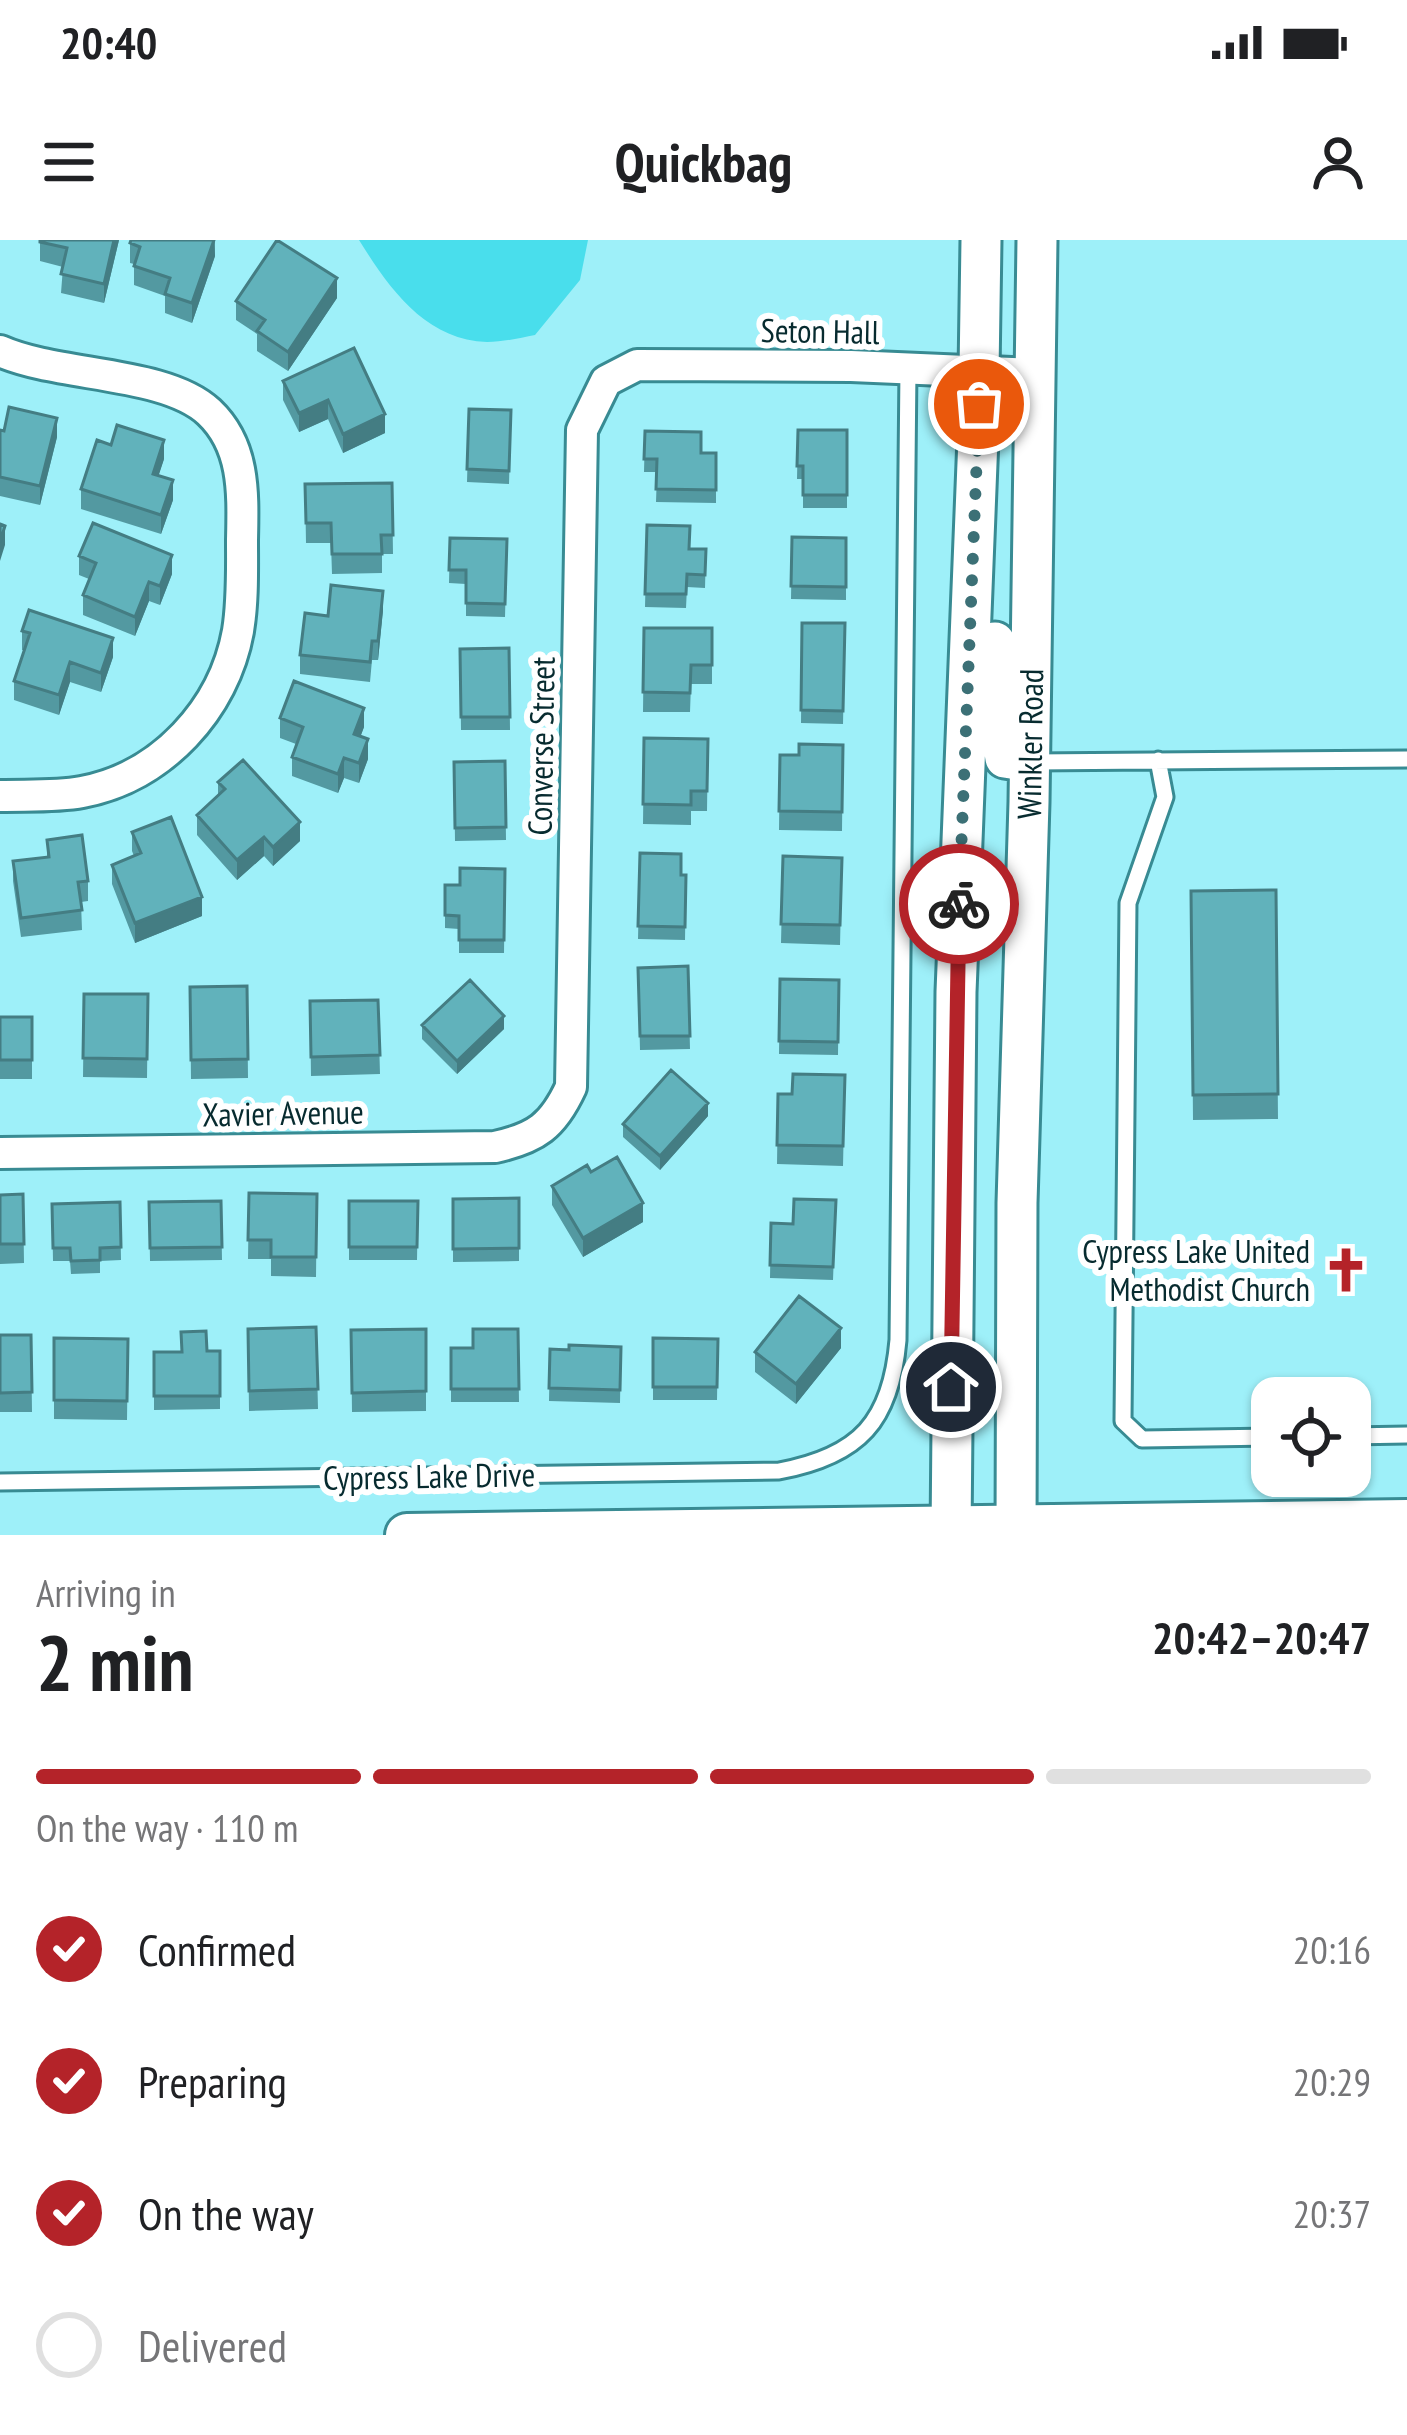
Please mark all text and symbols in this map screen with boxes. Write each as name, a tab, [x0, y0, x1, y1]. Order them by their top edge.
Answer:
text: 20:40	[60, 13, 157, 71]
text: Quickbag	[615, 127, 792, 197]
icon: menu	[36, 129, 102, 195]
icon: person	[1305, 129, 1371, 195]
street label: Seton Hall	[760, 308, 880, 353]
pin	[928, 353, 1030, 455]
icon: bag	[946, 371, 1012, 437]
street label: Converse Street	[517, 656, 564, 836]
street label: Winkler Road	[1007, 668, 1052, 820]
courier	[899, 844, 1019, 964]
icon: bike	[926, 871, 992, 937]
street label: Xavier Avenue	[202, 1090, 364, 1135]
place label: Cypress Lake United Methodist Church	[1082, 1229, 1310, 1310]
church icon: Cypress Lake United Methodist Church	[1321, 1245, 1371, 1295]
pin	[900, 1336, 1002, 1438]
icon: home	[918, 1354, 984, 1420]
map controls	[1251, 1377, 1371, 1497]
button: locate	[1251, 1377, 1371, 1497]
street label: Cypress Lake Drive	[323, 1452, 535, 1499]
text: Arriving in	[36, 1567, 176, 1618]
text: 20:42–20:47	[1152, 1608, 1371, 1666]
text: 2 min	[36, 1612, 194, 1713]
text: On the way · 110 m	[36, 1802, 298, 1853]
icon: check	[36, 1916, 102, 1982]
text: Confirmed	[138, 1920, 296, 1978]
text: 20:16	[1293, 1924, 1371, 1975]
icon: check	[36, 2048, 102, 2114]
text: Preparing	[138, 2052, 287, 2110]
text: 20:29	[1293, 2056, 1371, 2107]
icon: check	[36, 2180, 102, 2246]
text: On the way	[138, 2184, 314, 2242]
text: 20:37	[1293, 2188, 1371, 2239]
text: Delivered	[138, 2316, 287, 2374]

